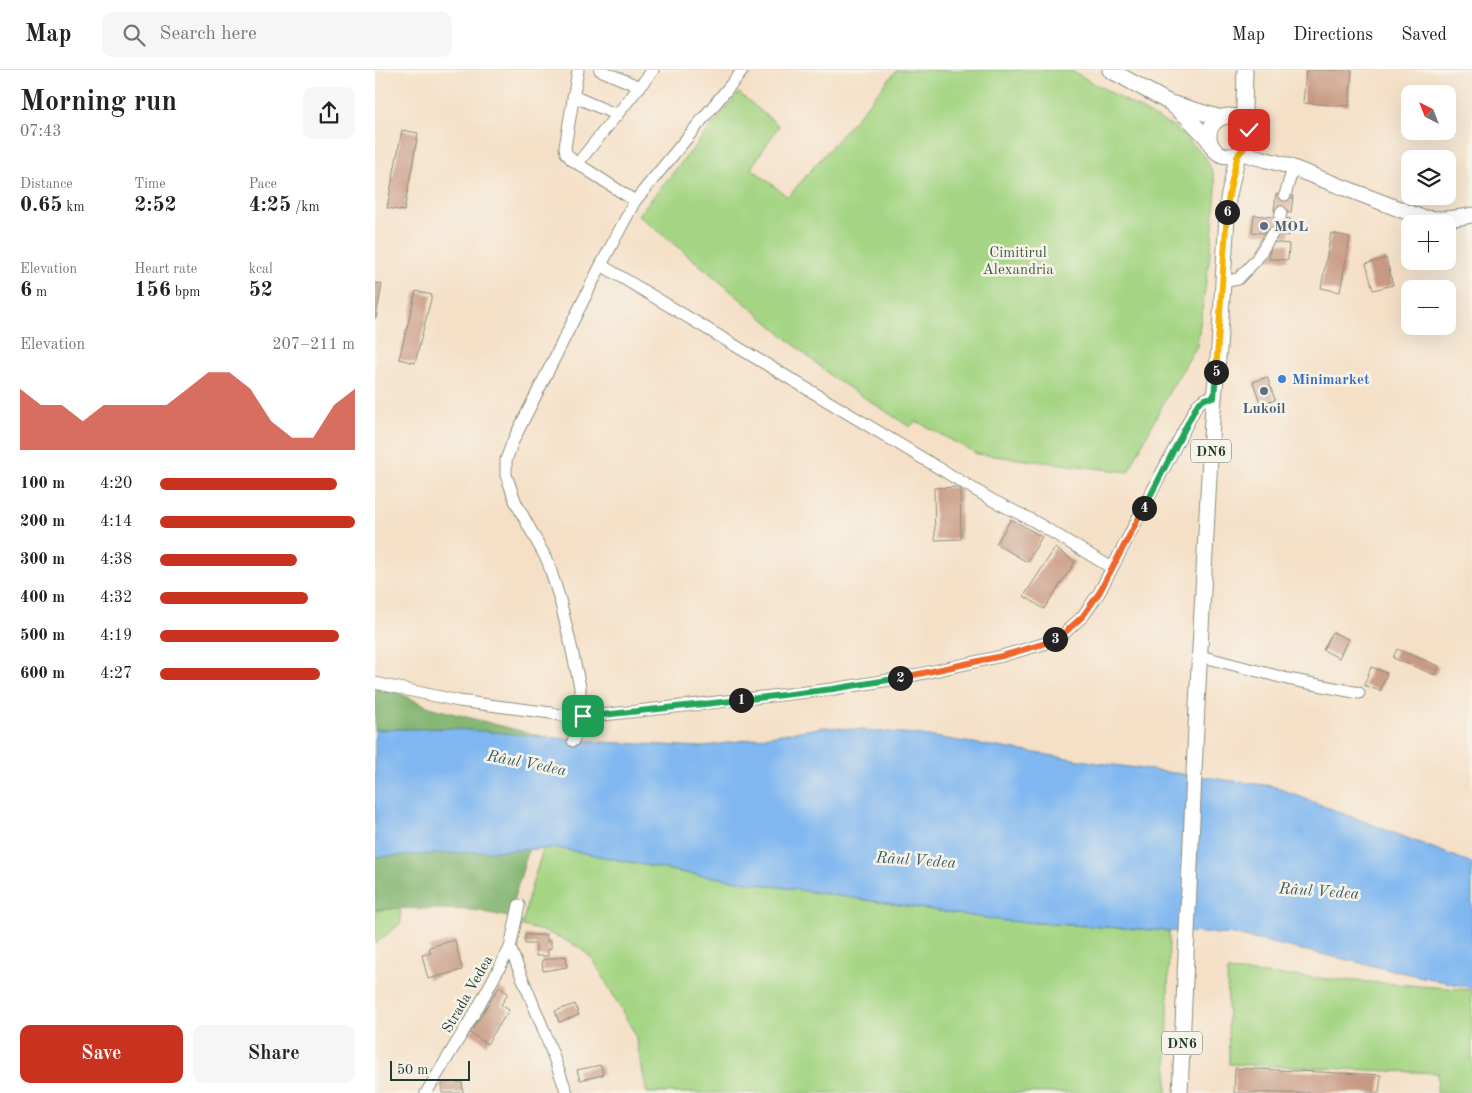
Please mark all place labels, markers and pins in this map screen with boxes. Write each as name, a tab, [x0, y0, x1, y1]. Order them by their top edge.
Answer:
pin	[1228, 109, 1270, 151]
pin: 6	[1215, 200, 1239, 224]
marker: MOL	[1258, 220, 1270, 232]
place label: MOL	[1274, 220, 1308, 235]
pin: 5	[1203, 360, 1229, 384]
marker: Minimarket	[1276, 373, 1288, 385]
place label: Minimarket	[1292, 373, 1370, 388]
marker: Lukoil	[1258, 385, 1270, 397]
place label: Lukoil	[1242, 402, 1286, 417]
pin: 4	[1131, 496, 1157, 520]
pin: 3	[1043, 626, 1067, 652]
pin: 2	[887, 666, 913, 690]
pin: 1	[729, 688, 753, 712]
pin	[562, 695, 604, 737]

